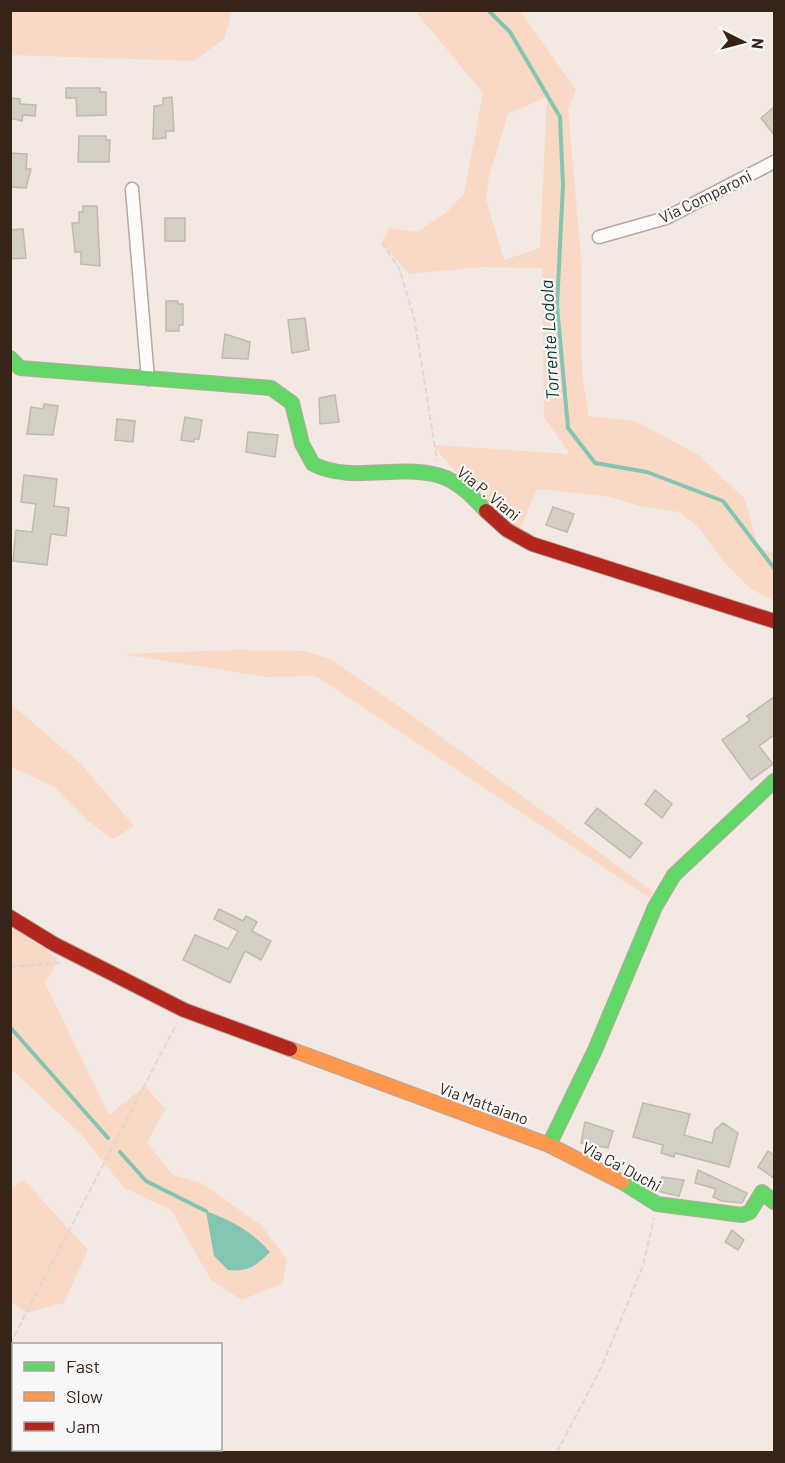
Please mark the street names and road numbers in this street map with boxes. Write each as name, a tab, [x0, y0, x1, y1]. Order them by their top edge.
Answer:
street label: Via Comparoni	[656, 165, 754, 227]
street label: Via P. Viani	[454, 462, 524, 524]
street label: Via Mattaiano	[437, 1078, 531, 1128]
street label: Via Ca' Duchi	[579, 1137, 665, 1195]

